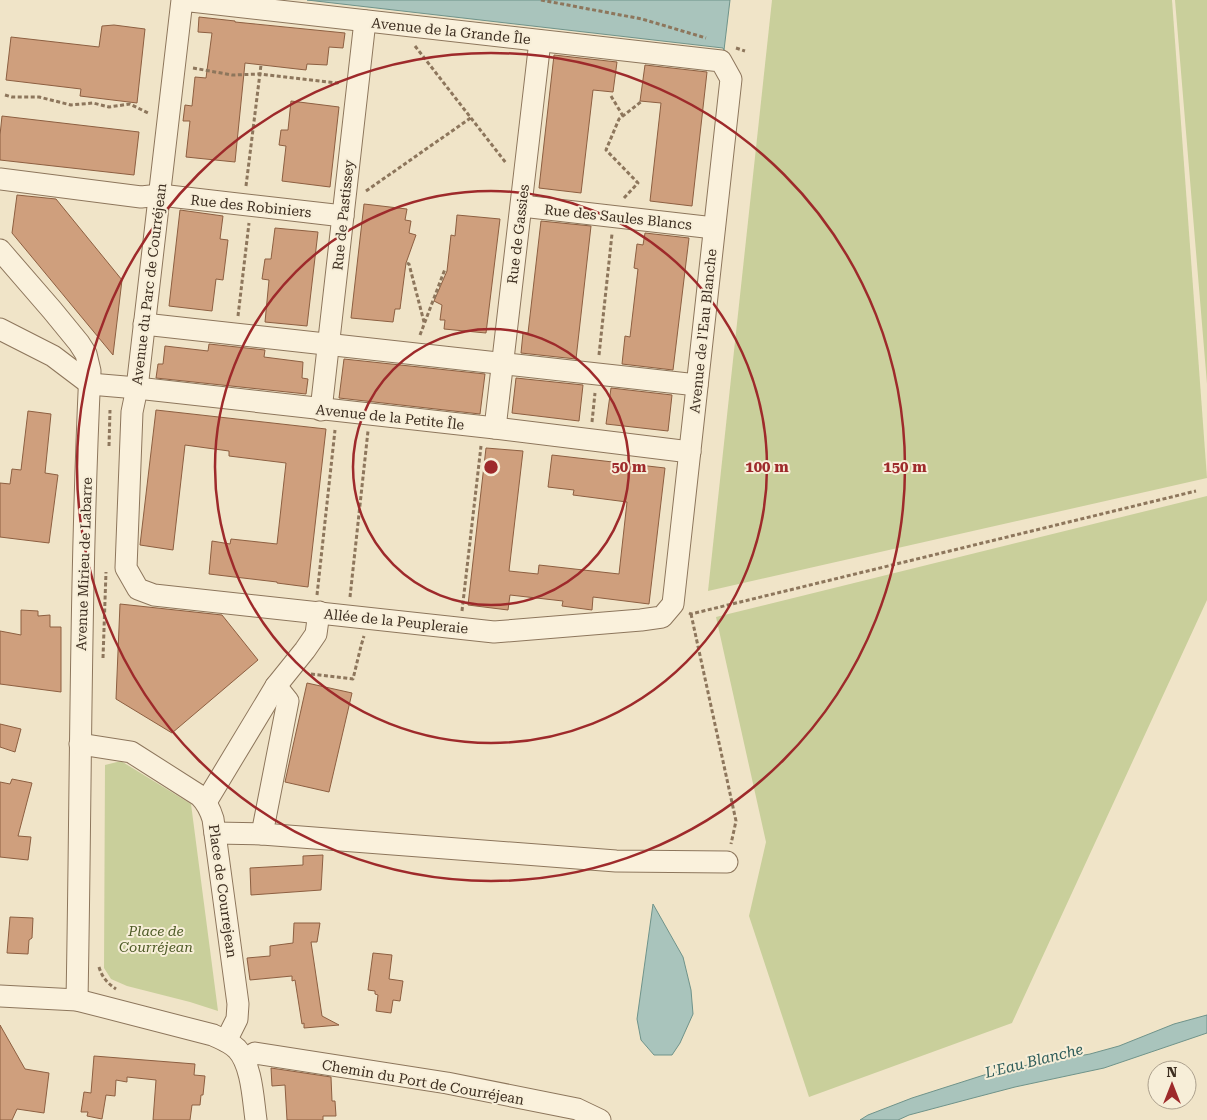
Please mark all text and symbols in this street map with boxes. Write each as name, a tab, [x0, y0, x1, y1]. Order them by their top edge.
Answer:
street label: Avenue de la Grande Île	[371, 15, 532, 47]
street label: Rue de Pastissey	[329, 158, 357, 271]
street label: Avenue du Parc de Courréjean	[129, 182, 169, 386]
street label: Rue de Gassies	[504, 183, 532, 285]
street label: Rue des Robiniers	[190, 192, 313, 220]
street label: Rue des Saules Blancs	[543, 201, 693, 233]
street label: Avenue de l'Eau Blanche	[686, 248, 720, 414]
street label: Avenue de la Petite Île	[315, 401, 465, 433]
centre of rings	[482, 458, 500, 476]
text: 50 m	[611, 458, 647, 476]
text: 100 m	[745, 458, 789, 476]
text: 150 m	[883, 458, 927, 476]
street label: Avenue Mirieu de Labarre	[73, 477, 95, 651]
street label: Allée de la Peupleraie	[323, 605, 469, 637]
street label: Place de Courrejean	[206, 823, 240, 959]
park label: Place de Courréjean	[119, 923, 193, 955]
water label: L'Eau Blanche	[982, 1040, 1085, 1082]
street label: Chemin du Port de Courréjean	[321, 1056, 525, 1108]
north arrow	[1147, 1060, 1197, 1110]
text: N	[1167, 1064, 1178, 1080]

